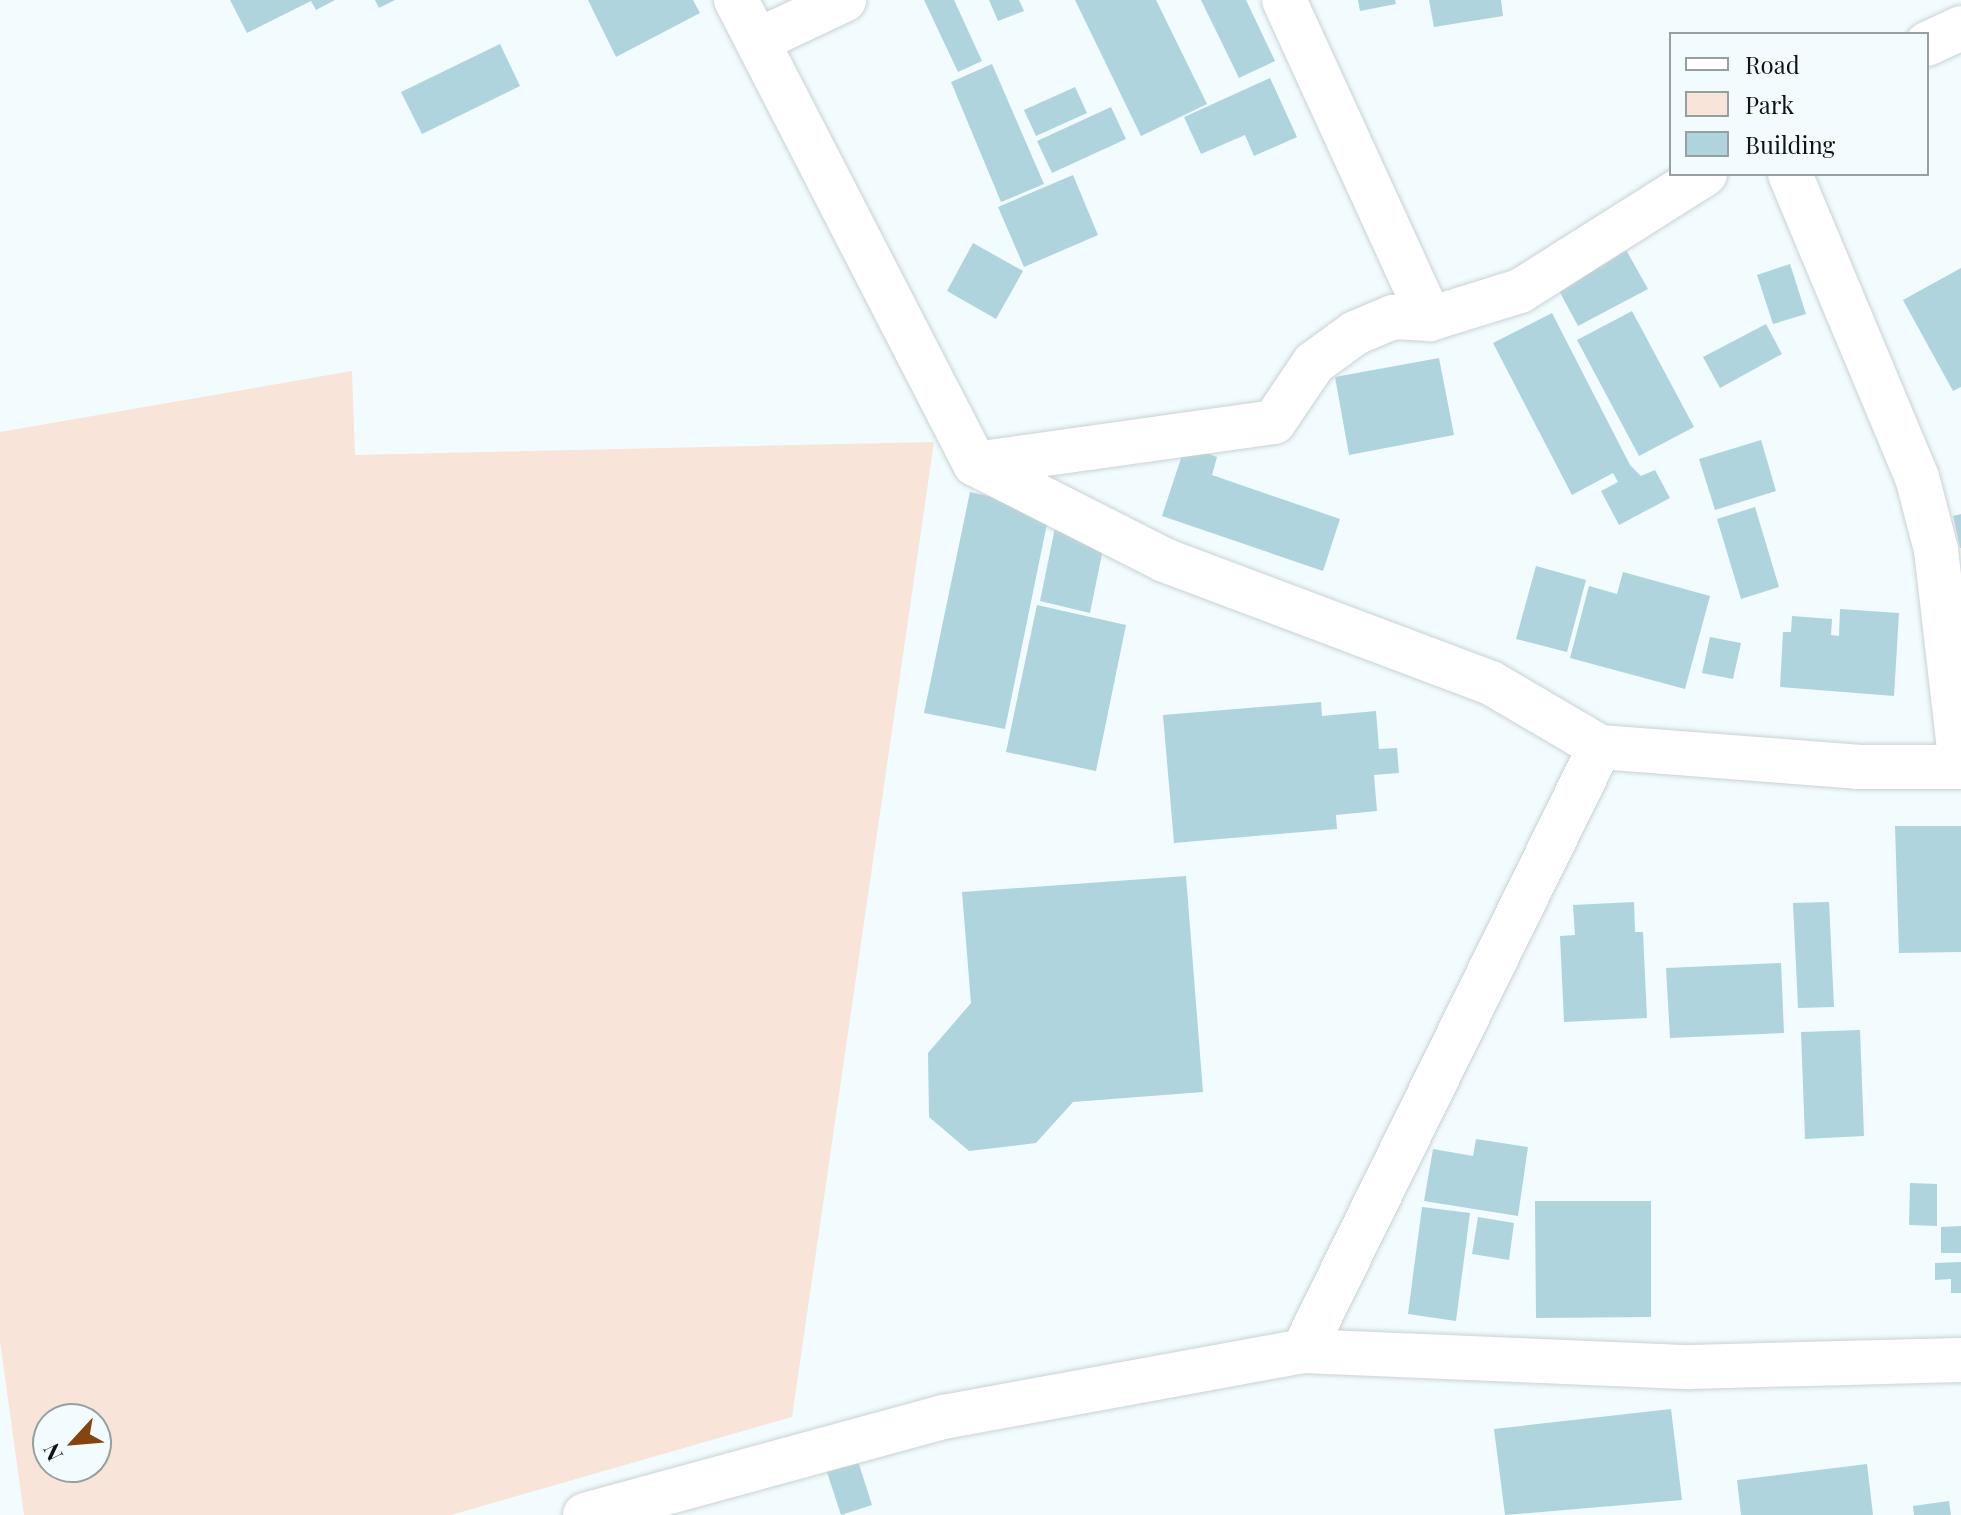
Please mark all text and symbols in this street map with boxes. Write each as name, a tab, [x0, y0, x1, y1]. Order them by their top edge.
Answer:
legend	[1669, 32, 1929, 176]
text: Road	[1745, 48, 1800, 80]
text: Park	[1745, 88, 1794, 120]
text: Building	[1745, 128, 1835, 160]
north arrow	[32, 1403, 112, 1483]
text: N	[35, 1439, 69, 1466]

